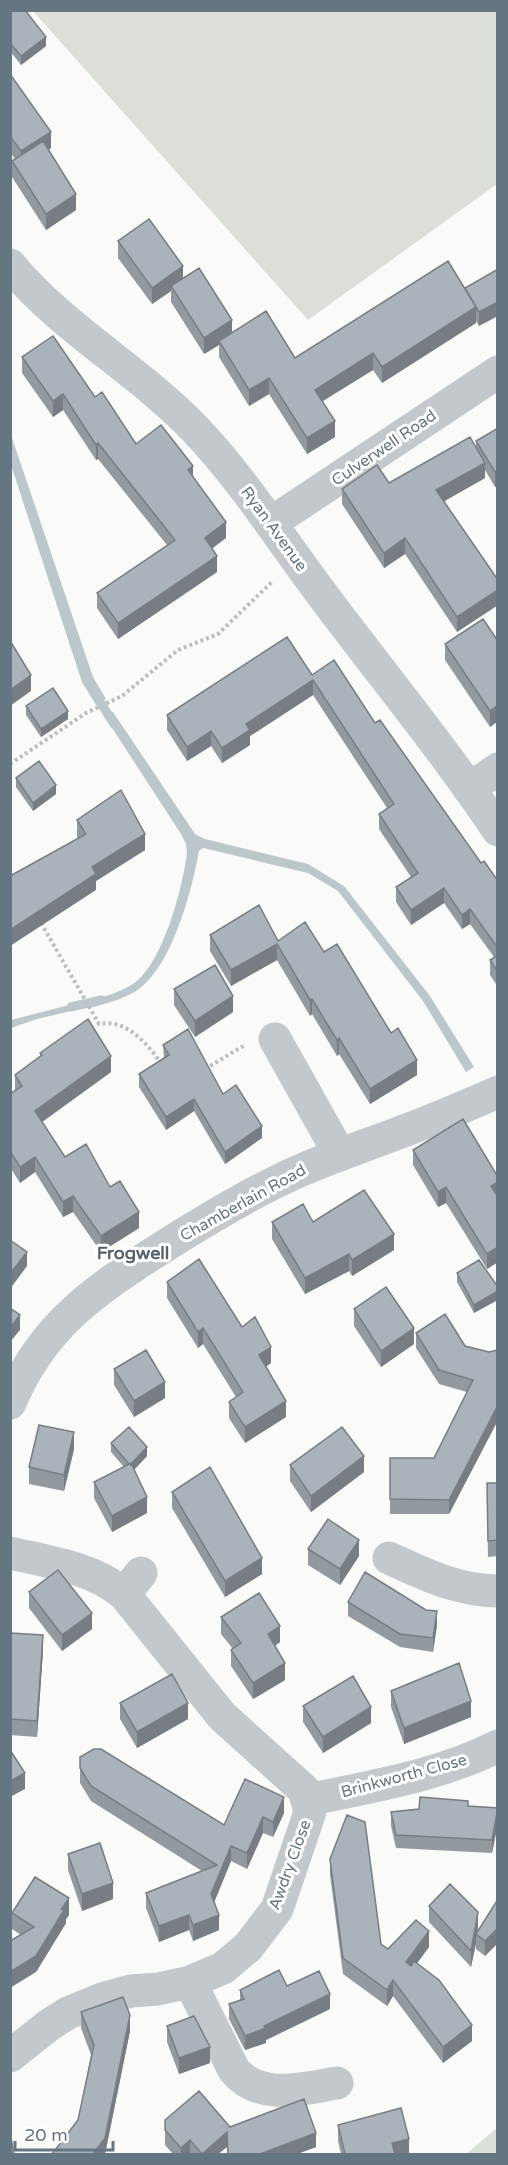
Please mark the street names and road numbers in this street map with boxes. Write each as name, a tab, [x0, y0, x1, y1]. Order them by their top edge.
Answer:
street label: Culverwell Road	[328, 406, 440, 490]
street label: Ryan Avenue	[237, 483, 311, 575]
street label: Chamberlain Road	[177, 1160, 309, 1246]
street label: Brinkworth Close	[339, 1750, 469, 1802]
street label: Awdry Close	[264, 1817, 316, 1913]

